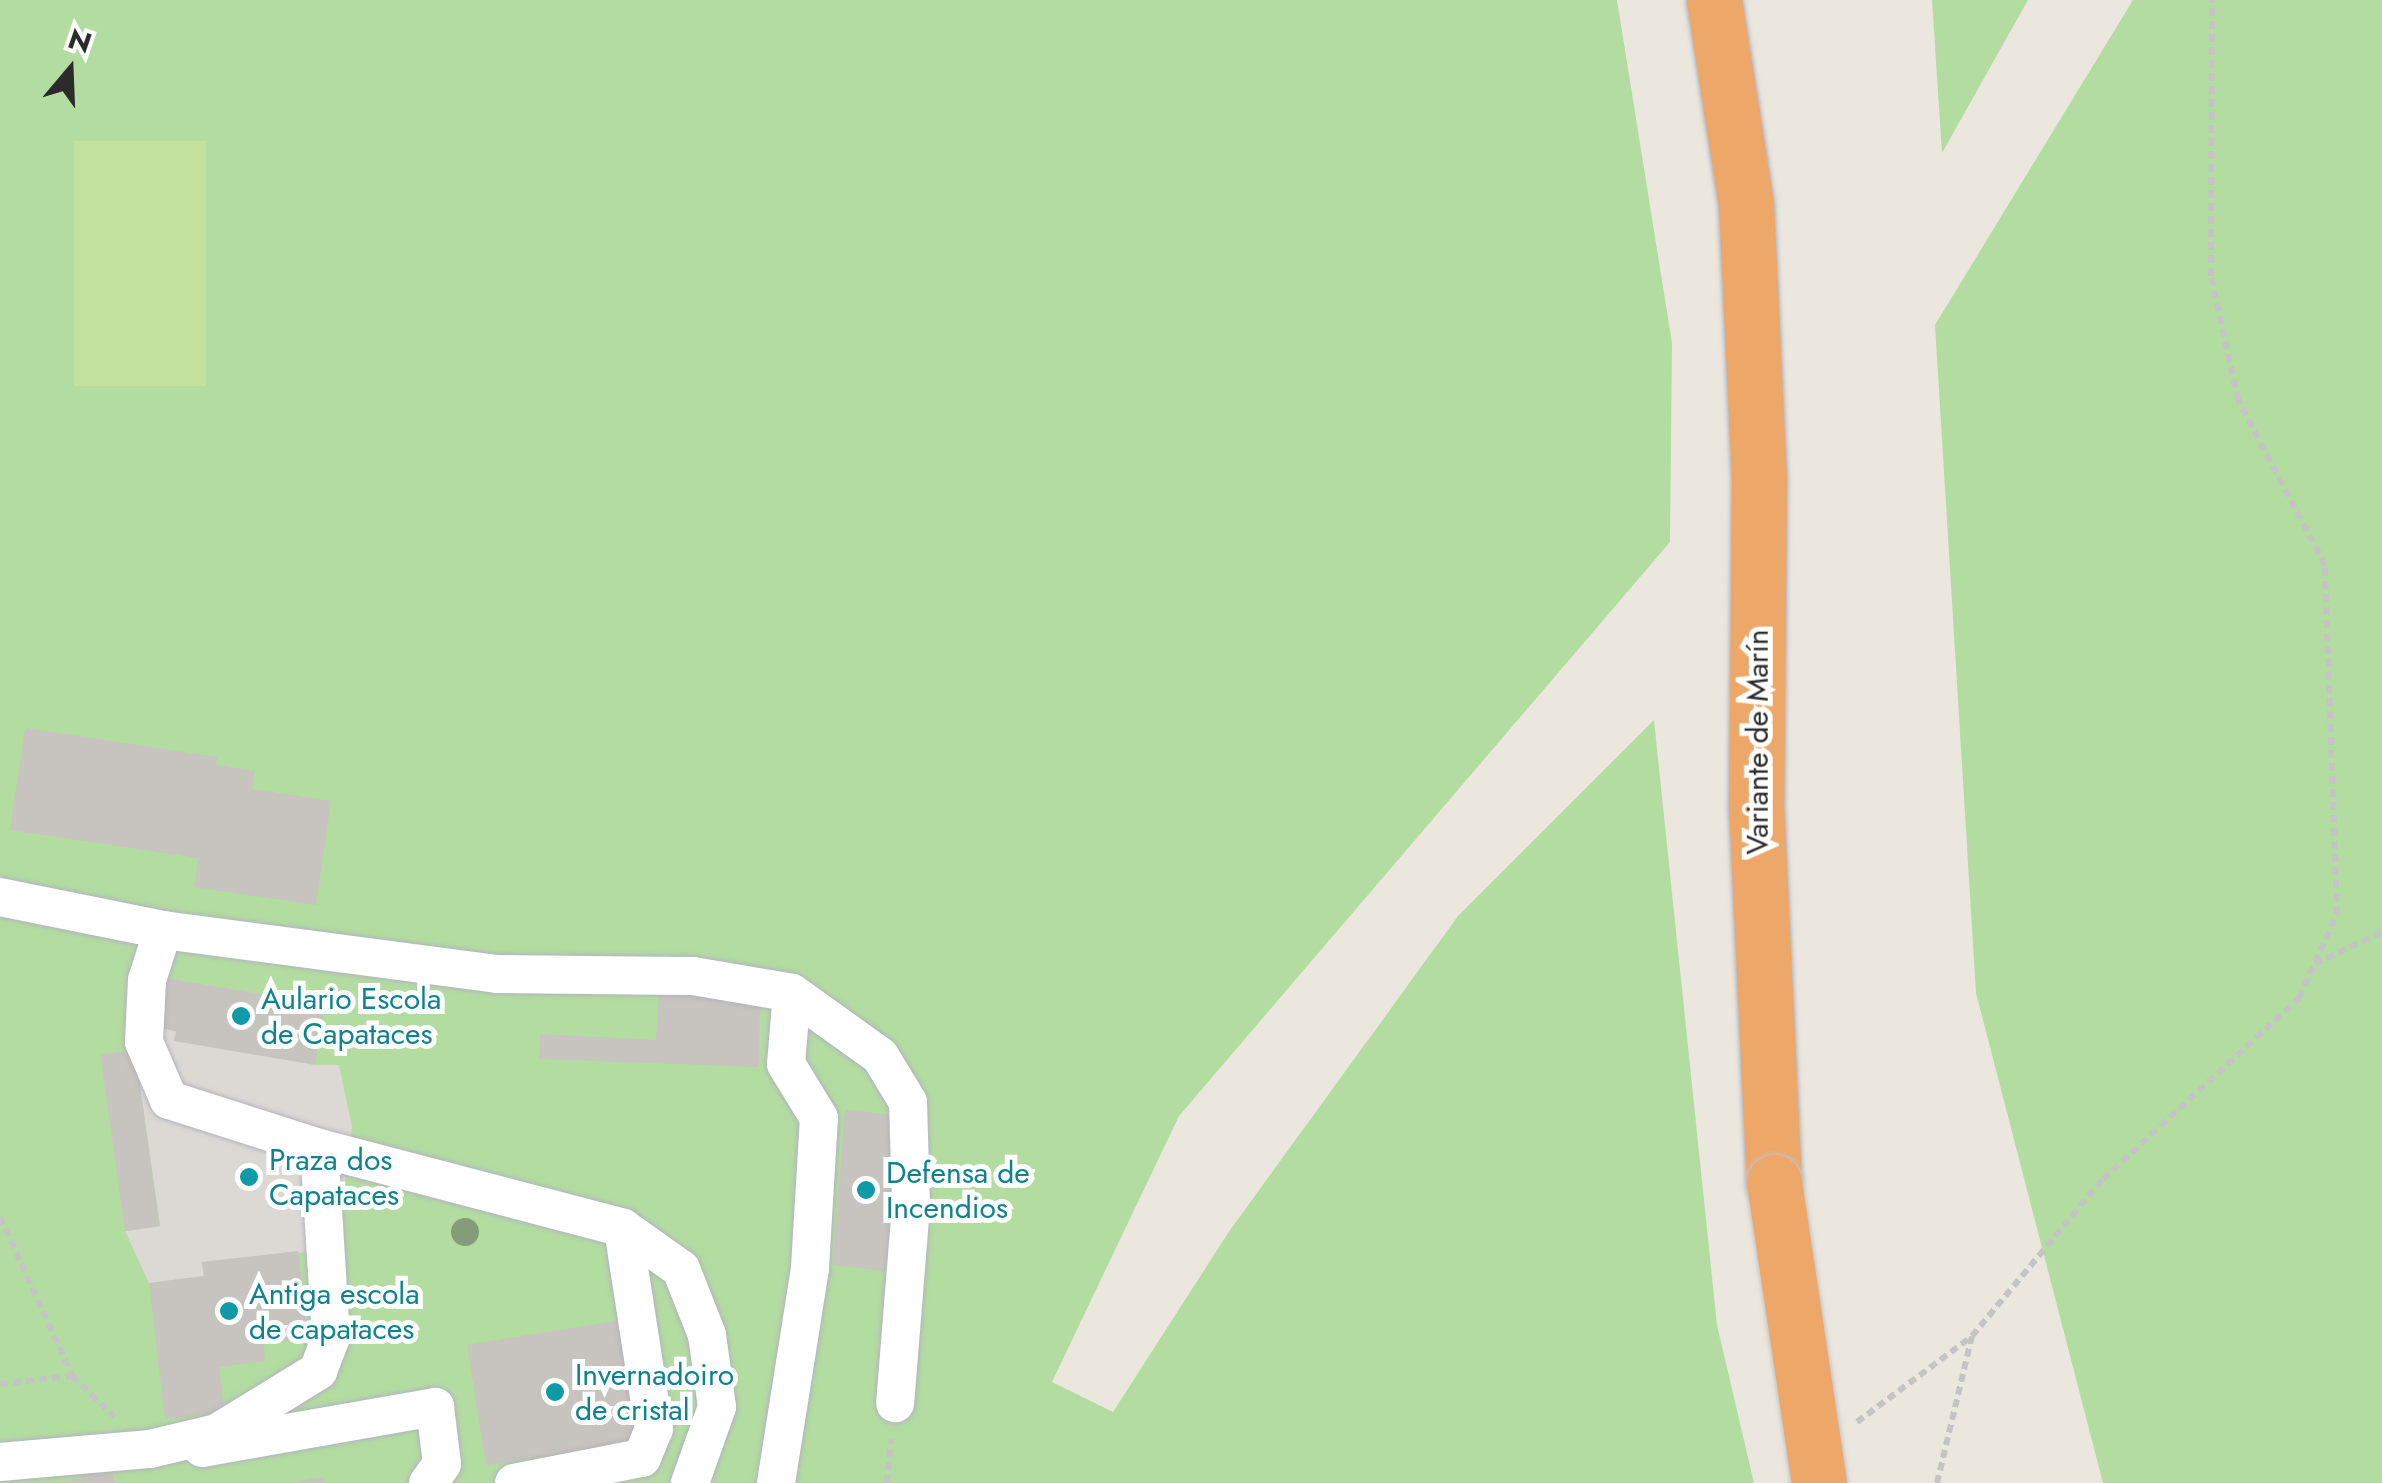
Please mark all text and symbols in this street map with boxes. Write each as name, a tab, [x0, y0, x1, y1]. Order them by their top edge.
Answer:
text: N	[63, 18, 97, 64]
north arrow	[20, 20, 120, 120]
street label: Variante de Marín	[1740, 629, 1776, 855]
place label: Aulario Escola de Capataces	[261, 981, 441, 1052]
marker: Aulario Escola de Capataces	[230, 1005, 252, 1027]
place label: Praza dos Capataces	[269, 1142, 399, 1212]
place label: Defensa de Incendios	[886, 1155, 1030, 1226]
marker: Praza dos Capataces	[238, 1166, 260, 1188]
marker: Defensa de Incendios	[855, 1179, 877, 1201]
place label: Antiga escola de capataces	[249, 1276, 420, 1346]
marker: Antiga escola de capataces	[218, 1300, 240, 1322]
place label: Invernadoiro de cristal	[575, 1357, 734, 1428]
marker: Invernadoiro de cristal	[544, 1381, 566, 1403]

